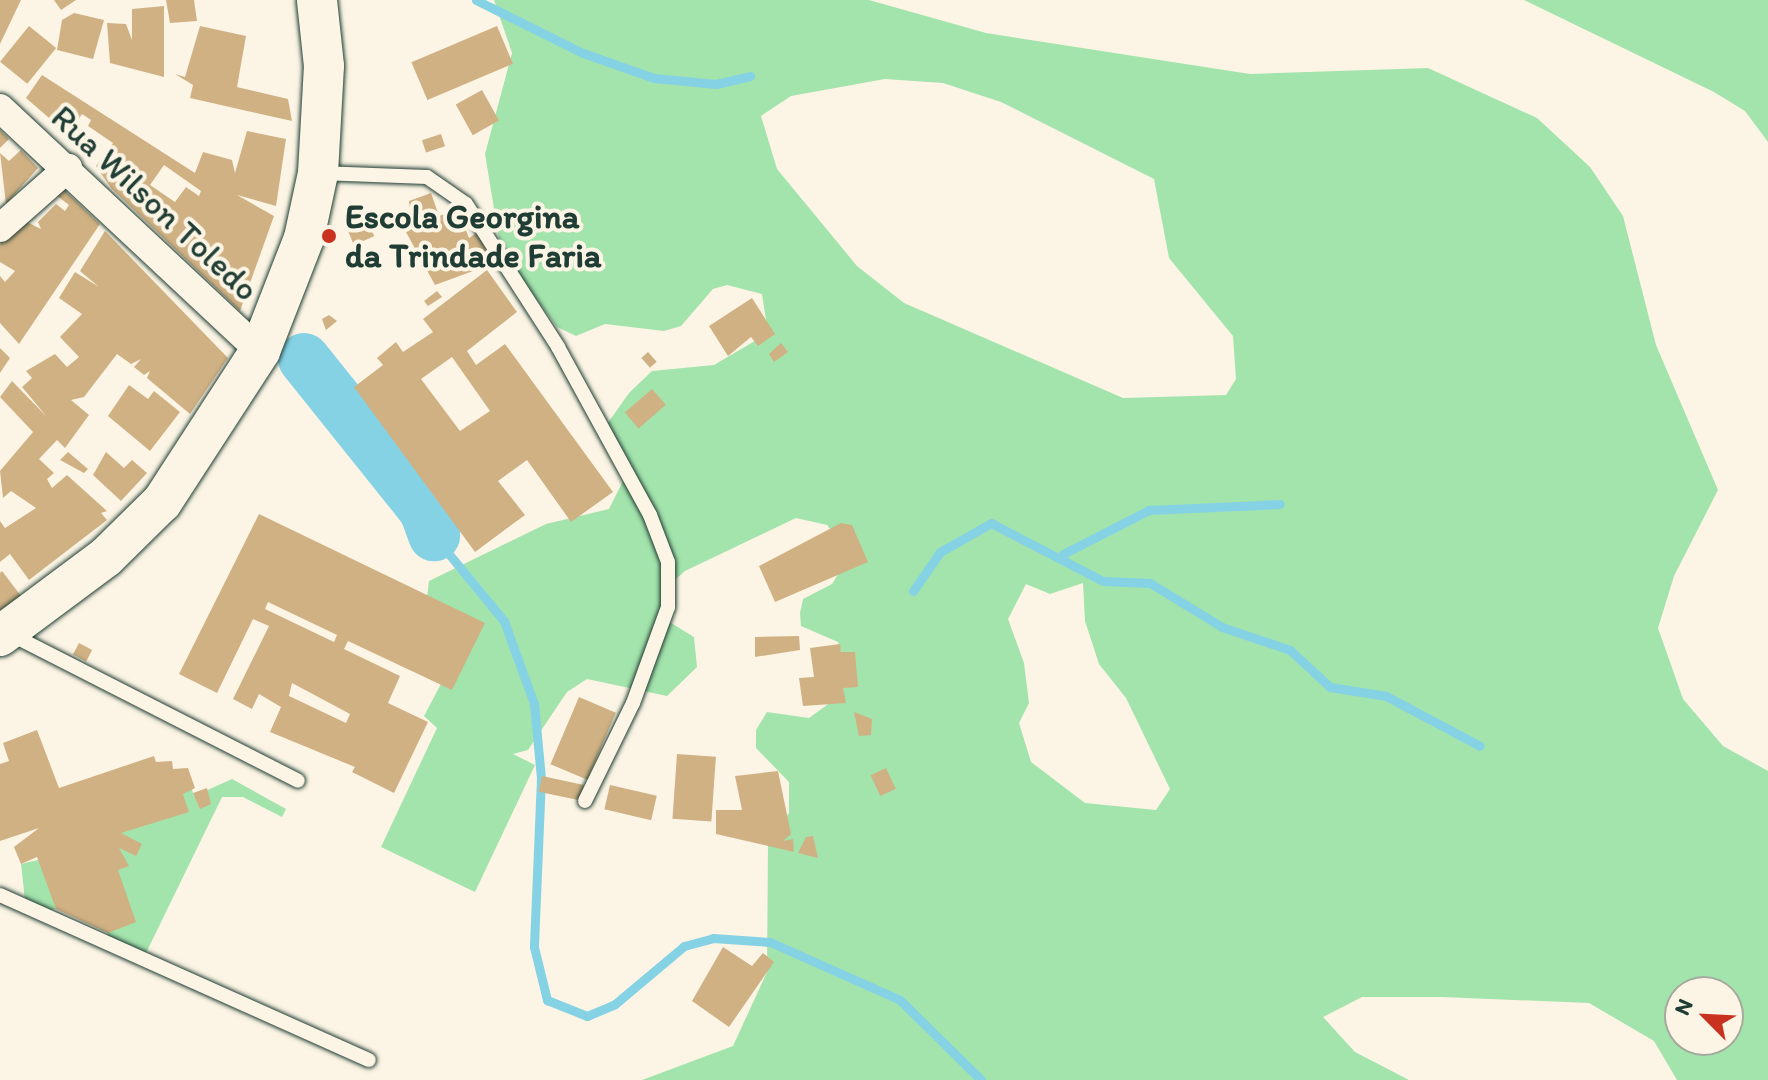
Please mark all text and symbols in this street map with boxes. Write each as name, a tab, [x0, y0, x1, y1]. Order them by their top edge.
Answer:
street label: Rua Wilson Toledo	[44, 98, 266, 308]
place label: Escola Georgina da Trindade Faria	[345, 196, 598, 276]
marker: Escola Georgina da Trindade Faria	[320, 227, 338, 245]
north arrow	[1664, 976, 1744, 1056]
text: N	[1668, 995, 1699, 1019]

